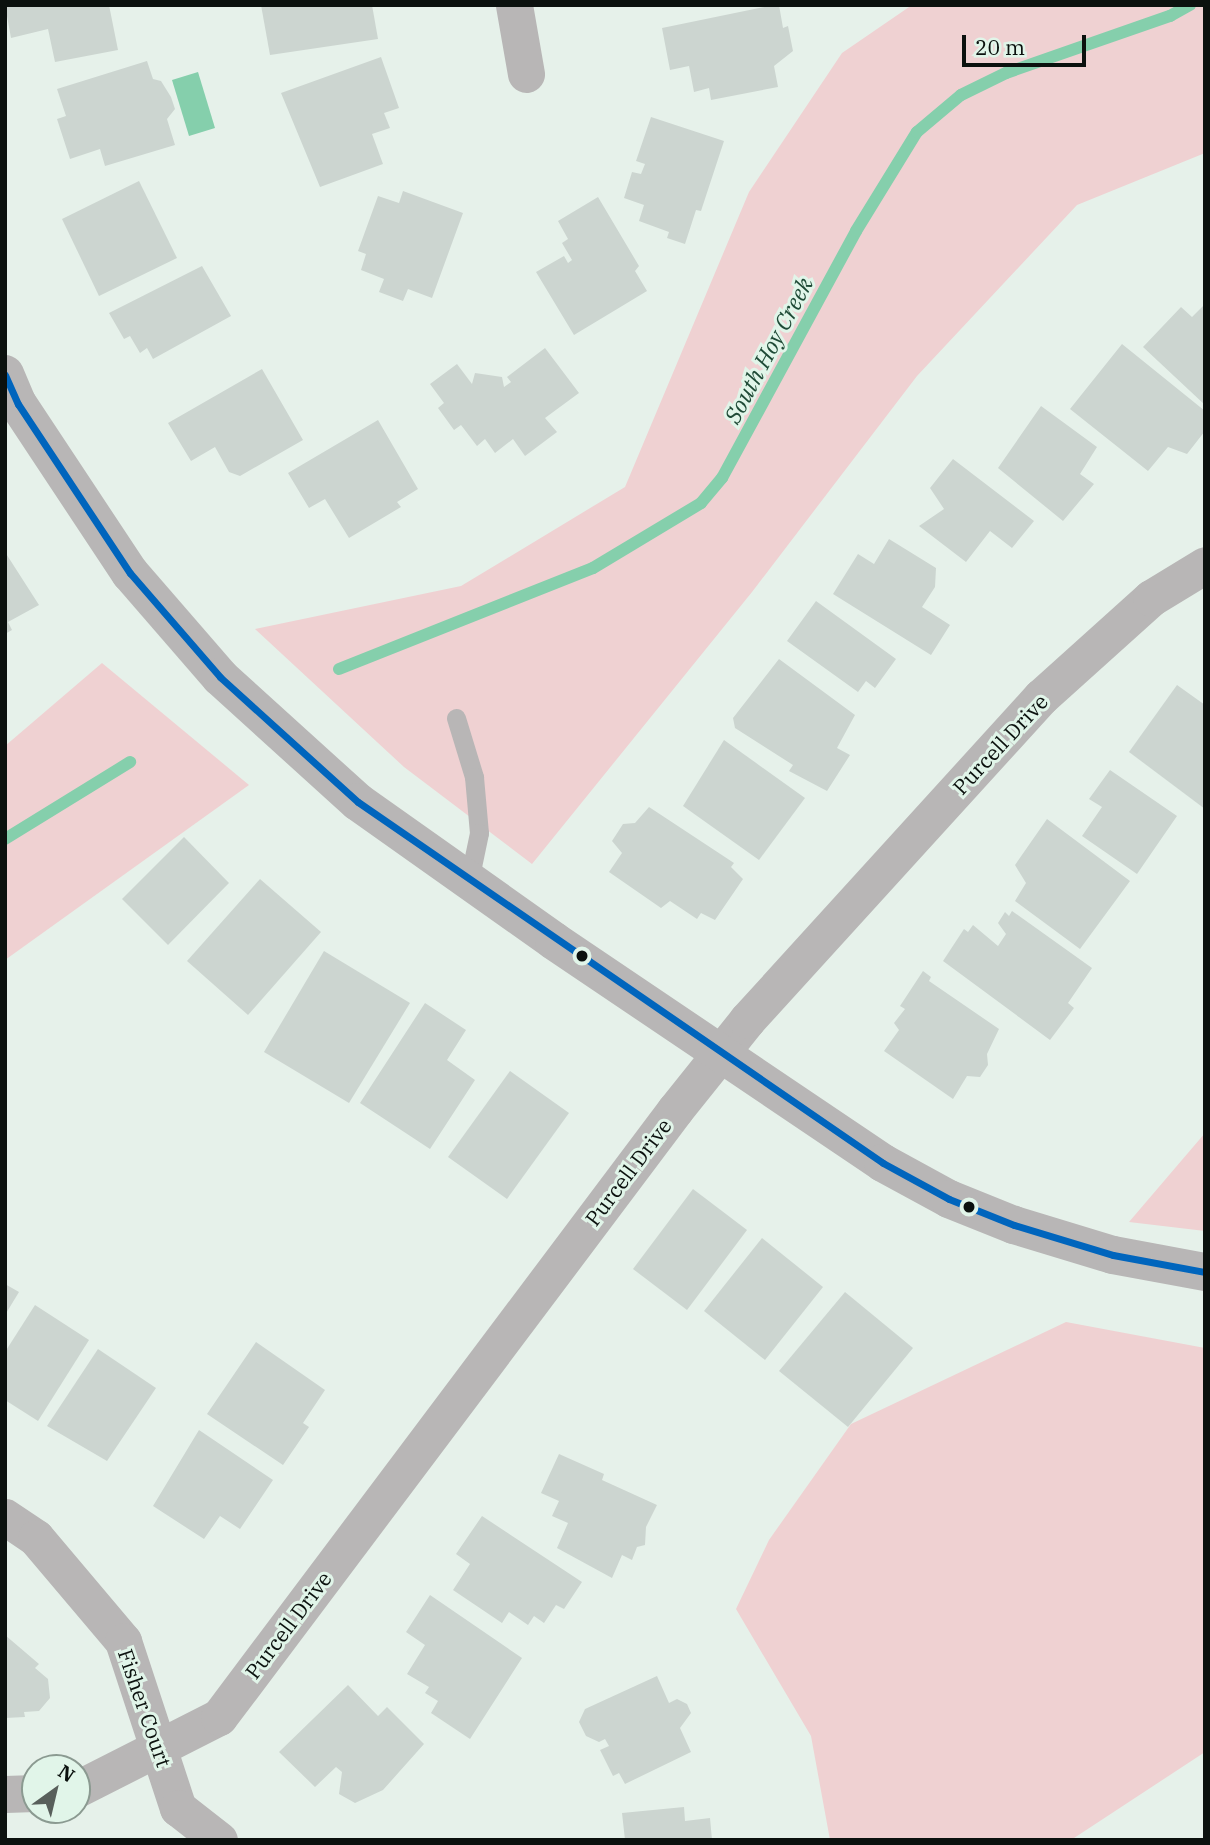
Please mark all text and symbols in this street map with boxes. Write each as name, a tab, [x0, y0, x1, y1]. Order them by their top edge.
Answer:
scale bar	[965, 21, 1089, 65]
text: 20 m	[975, 33, 1025, 61]
water label: South Hoy Creek	[718, 272, 818, 428]
street label: Purcell Drive	[947, 689, 1053, 799]
unlabelled marker	[575, 949, 589, 963]
street label: Purcell Drive	[579, 1113, 677, 1231]
unlabelled marker	[962, 1200, 976, 1214]
street label: Purcell Drive	[239, 1566, 337, 1684]
street label: Fisher Court	[113, 1646, 177, 1770]
north arrow	[21, 1754, 91, 1824]
text: N	[54, 1759, 80, 1787]

